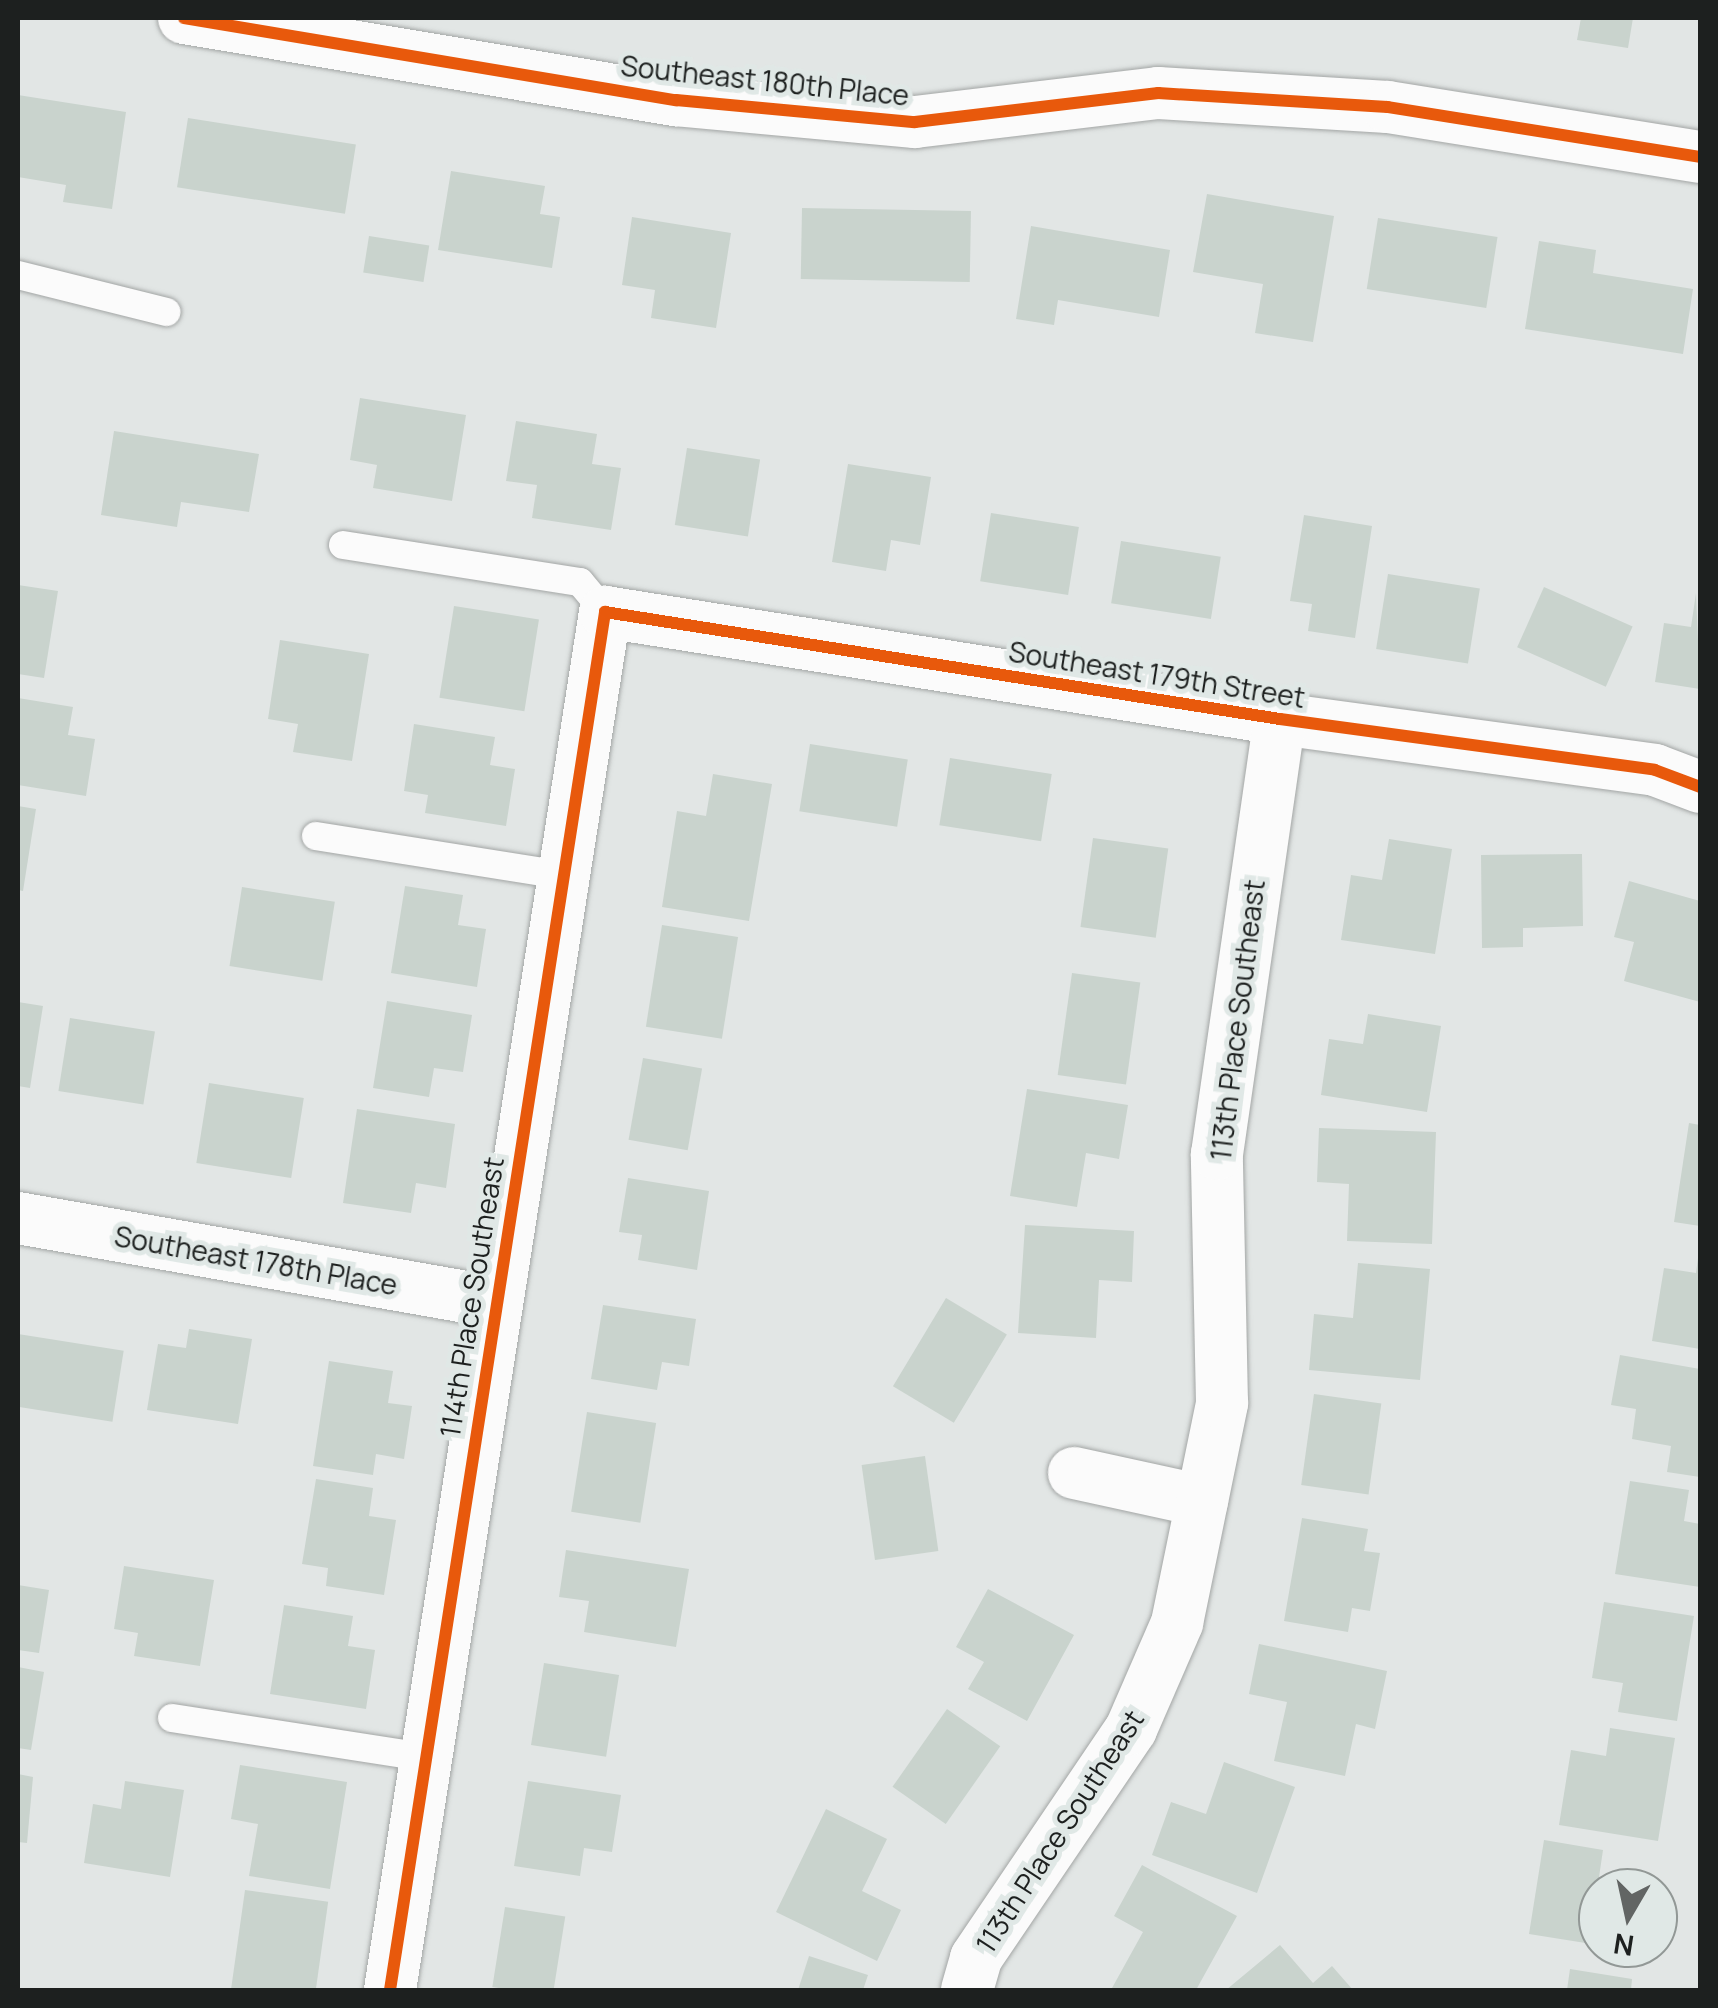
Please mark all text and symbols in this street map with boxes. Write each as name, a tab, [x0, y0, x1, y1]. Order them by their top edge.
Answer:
street label: Southeast 180th Place	[619, 48, 911, 112]
street label: Southeast 179th Street	[1006, 634, 1308, 714]
street label: 113th Place Southeast	[1203, 878, 1271, 1162]
street label: 114th Place Southeast	[432, 1154, 510, 1440]
street label: Southeast 178th Place	[112, 1219, 400, 1301]
street label: 113th Place Southeast	[968, 1703, 1150, 1959]
north arrow	[1578, 1868, 1678, 1968]
text: N	[1611, 1925, 1637, 1966]

